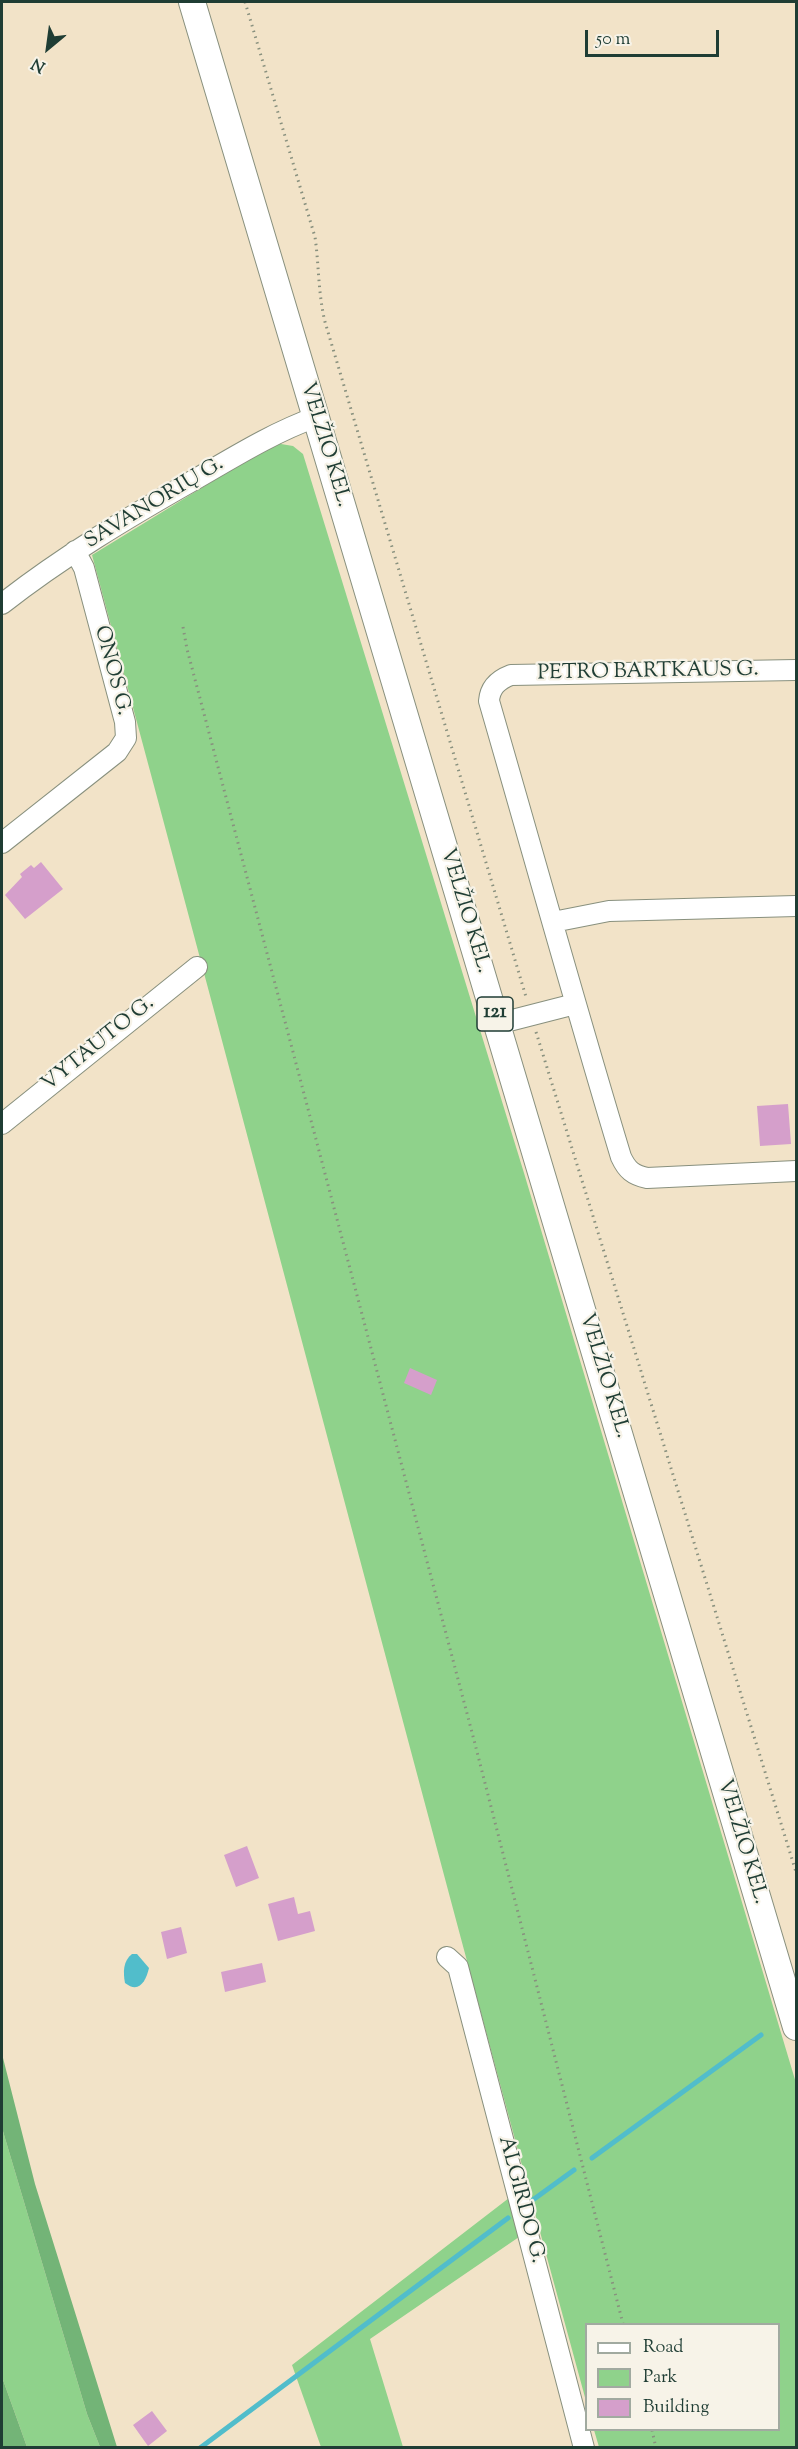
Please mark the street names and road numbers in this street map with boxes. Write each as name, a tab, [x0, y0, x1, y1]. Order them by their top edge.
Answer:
street label: VELŽIO KEL.	[293, 380, 355, 510]
street label: SAVANORIŲ G.	[81, 453, 229, 555]
street label: ONOS G.	[87, 623, 135, 719]
street label: PETRO BARTKAUS G.	[537, 658, 759, 688]
street label: VELŽIO KEL.	[433, 846, 495, 976]
street label: VYTAUTO G.	[38, 992, 160, 1098]
road number: 121	[477, 997, 513, 1031]
street label: VELŽIO KEL.	[572, 1311, 634, 1441]
street label: VELŽIO KEL.	[710, 1777, 772, 1907]
street label: ALGIRDO G.	[491, 2134, 549, 2266]

